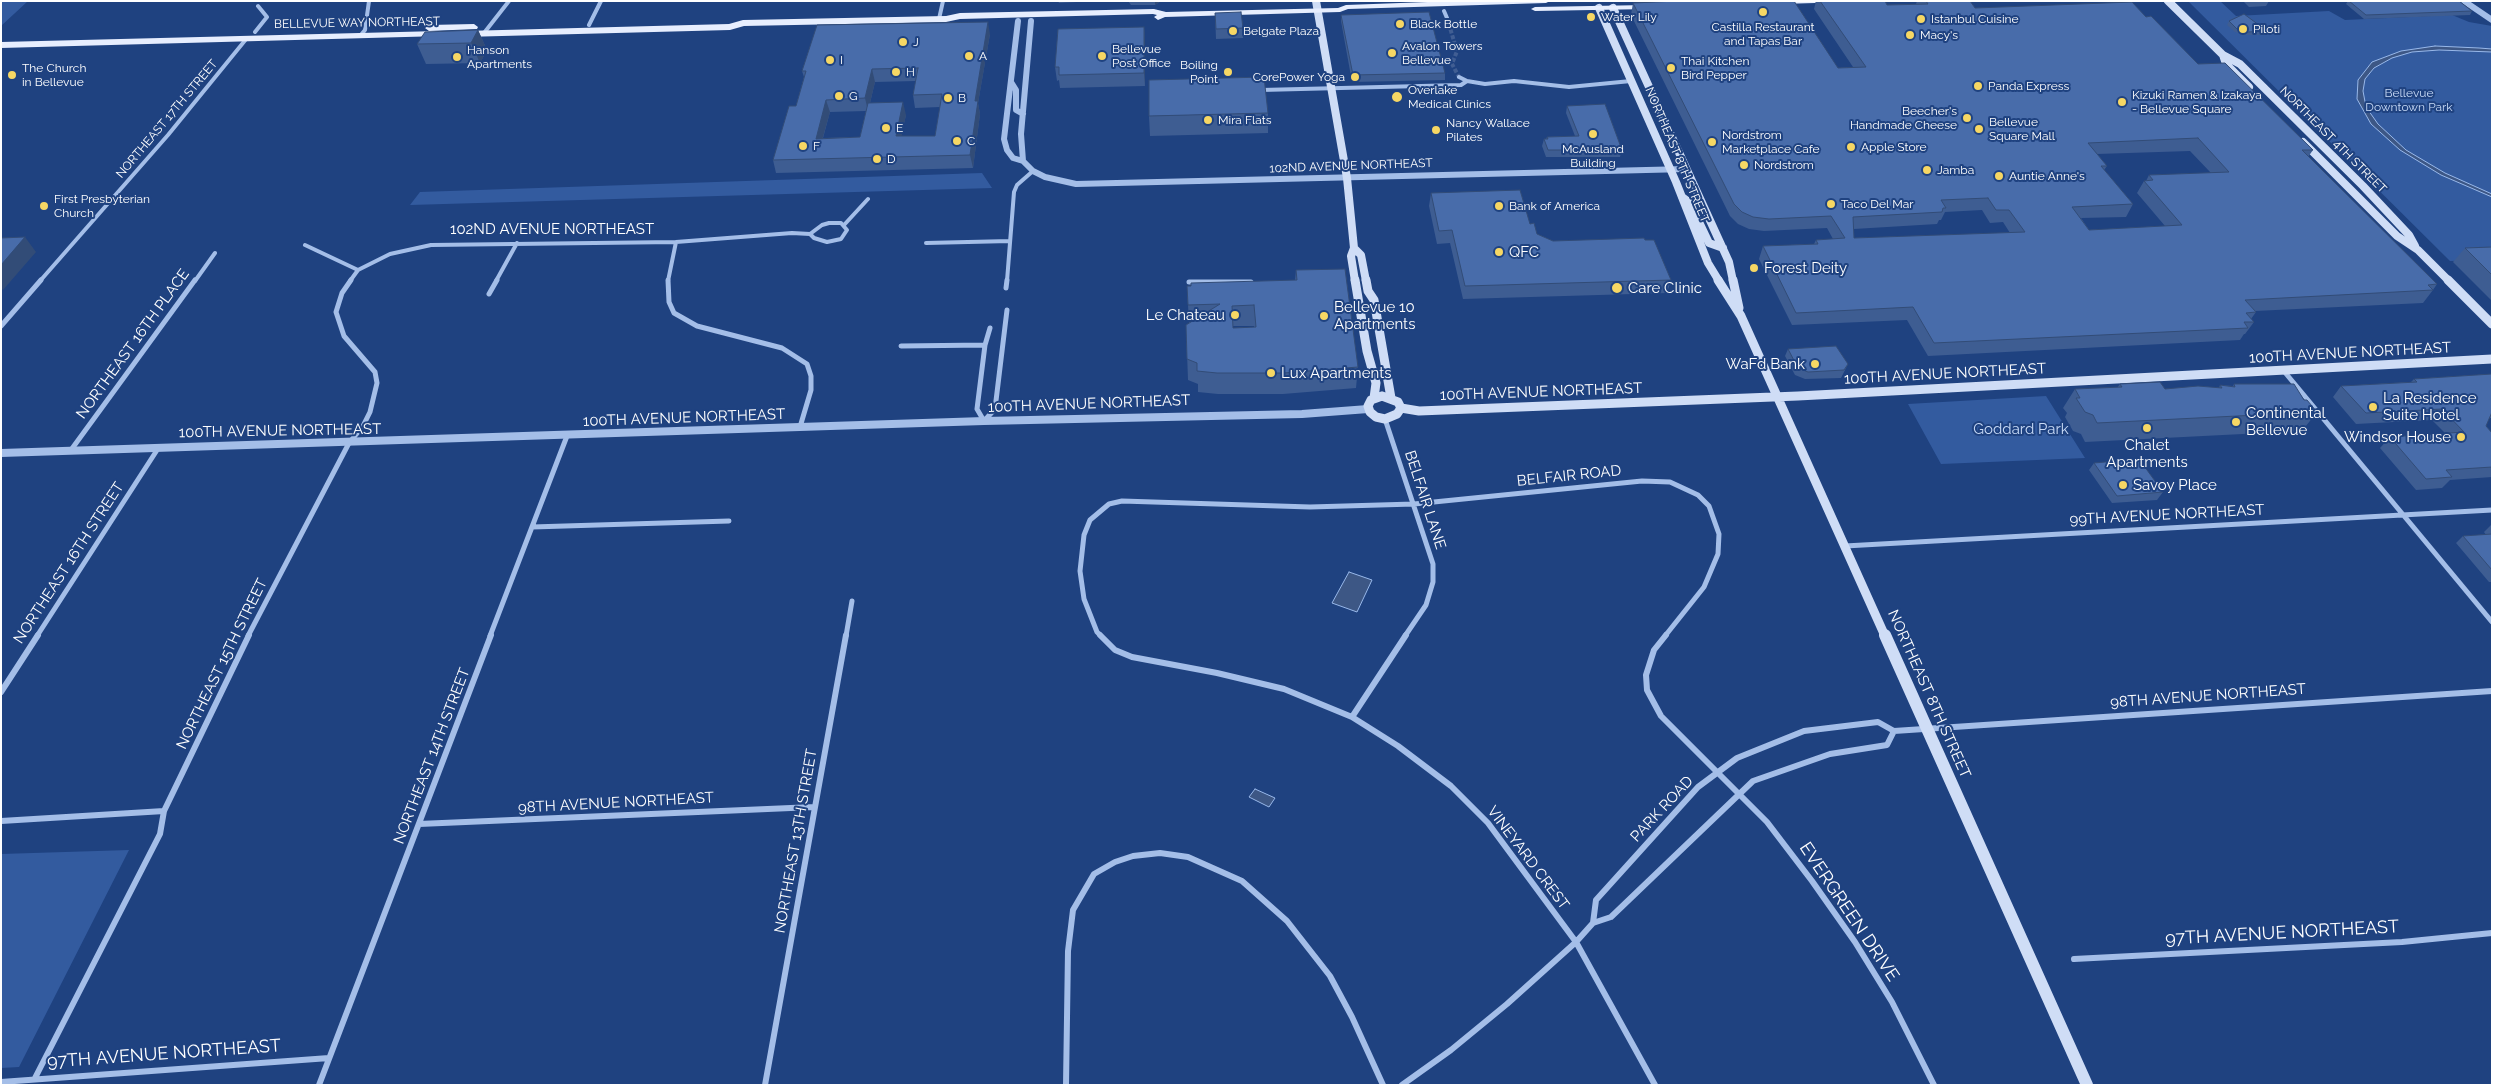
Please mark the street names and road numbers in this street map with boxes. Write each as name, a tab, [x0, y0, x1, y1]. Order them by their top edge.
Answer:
street label: BELLEVUE WAY NORTHEAST	[274, 14, 440, 32]
street label: NORTHEAST 17TH STREET	[113, 57, 221, 181]
street label: NORTHEAST 4TH STREET	[2277, 84, 2389, 196]
street label: NORTHEAST 8TH STREET	[1642, 85, 1712, 225]
street label: 102ND AVENUE NORTHEAST	[1269, 156, 1433, 176]
street label: 102ND AVENUE NORTHEAST	[450, 220, 654, 238]
street label: NORTHEAST 16TH PLACE	[73, 266, 193, 422]
street label: 100TH AVENUE NORTHEAST	[2248, 339, 2452, 367]
street label: 100TH AVENUE NORTHEAST	[1843, 360, 2047, 388]
street label: 100TH AVENUE NORTHEAST	[1440, 379, 1642, 405]
street label: 100TH AVENUE NORTHEAST	[988, 391, 1190, 417]
street label: 100TH AVENUE NORTHEAST	[583, 405, 785, 431]
street label: 100TH AVENUE NORTHEAST	[179, 420, 381, 442]
street label: BELFAIR LANE	[1401, 448, 1449, 552]
street label: BELFAIR ROAD	[1516, 462, 1622, 490]
street label: NORTHEAST 16TH STREET	[10, 479, 128, 647]
street label: 99TH AVENUE NORTHEAST	[2069, 501, 2265, 529]
street label: NORTHEAST 15TH STREET	[173, 576, 271, 752]
street label: NORTHEAST 8TH STREET	[1884, 607, 1974, 781]
street label: NORTHEAST 14TH STREET	[390, 665, 474, 847]
street label: 98TH AVENUE NORTHEAST	[2110, 680, 2306, 712]
street label: NORTHEAST 13TH STREET	[771, 747, 821, 935]
street label: PARK ROAD	[1627, 772, 1697, 846]
street label: 98TH AVENUE NORTHEAST	[518, 789, 714, 817]
street label: VINEYARD CREST	[1483, 803, 1573, 913]
street label: EVERGREEN DRIVE	[1794, 838, 1904, 986]
street label: 97TH AVENUE NORTHEAST	[2165, 916, 2399, 950]
street label: 97TH AVENUE NORTHEAST	[46, 1035, 282, 1073]

